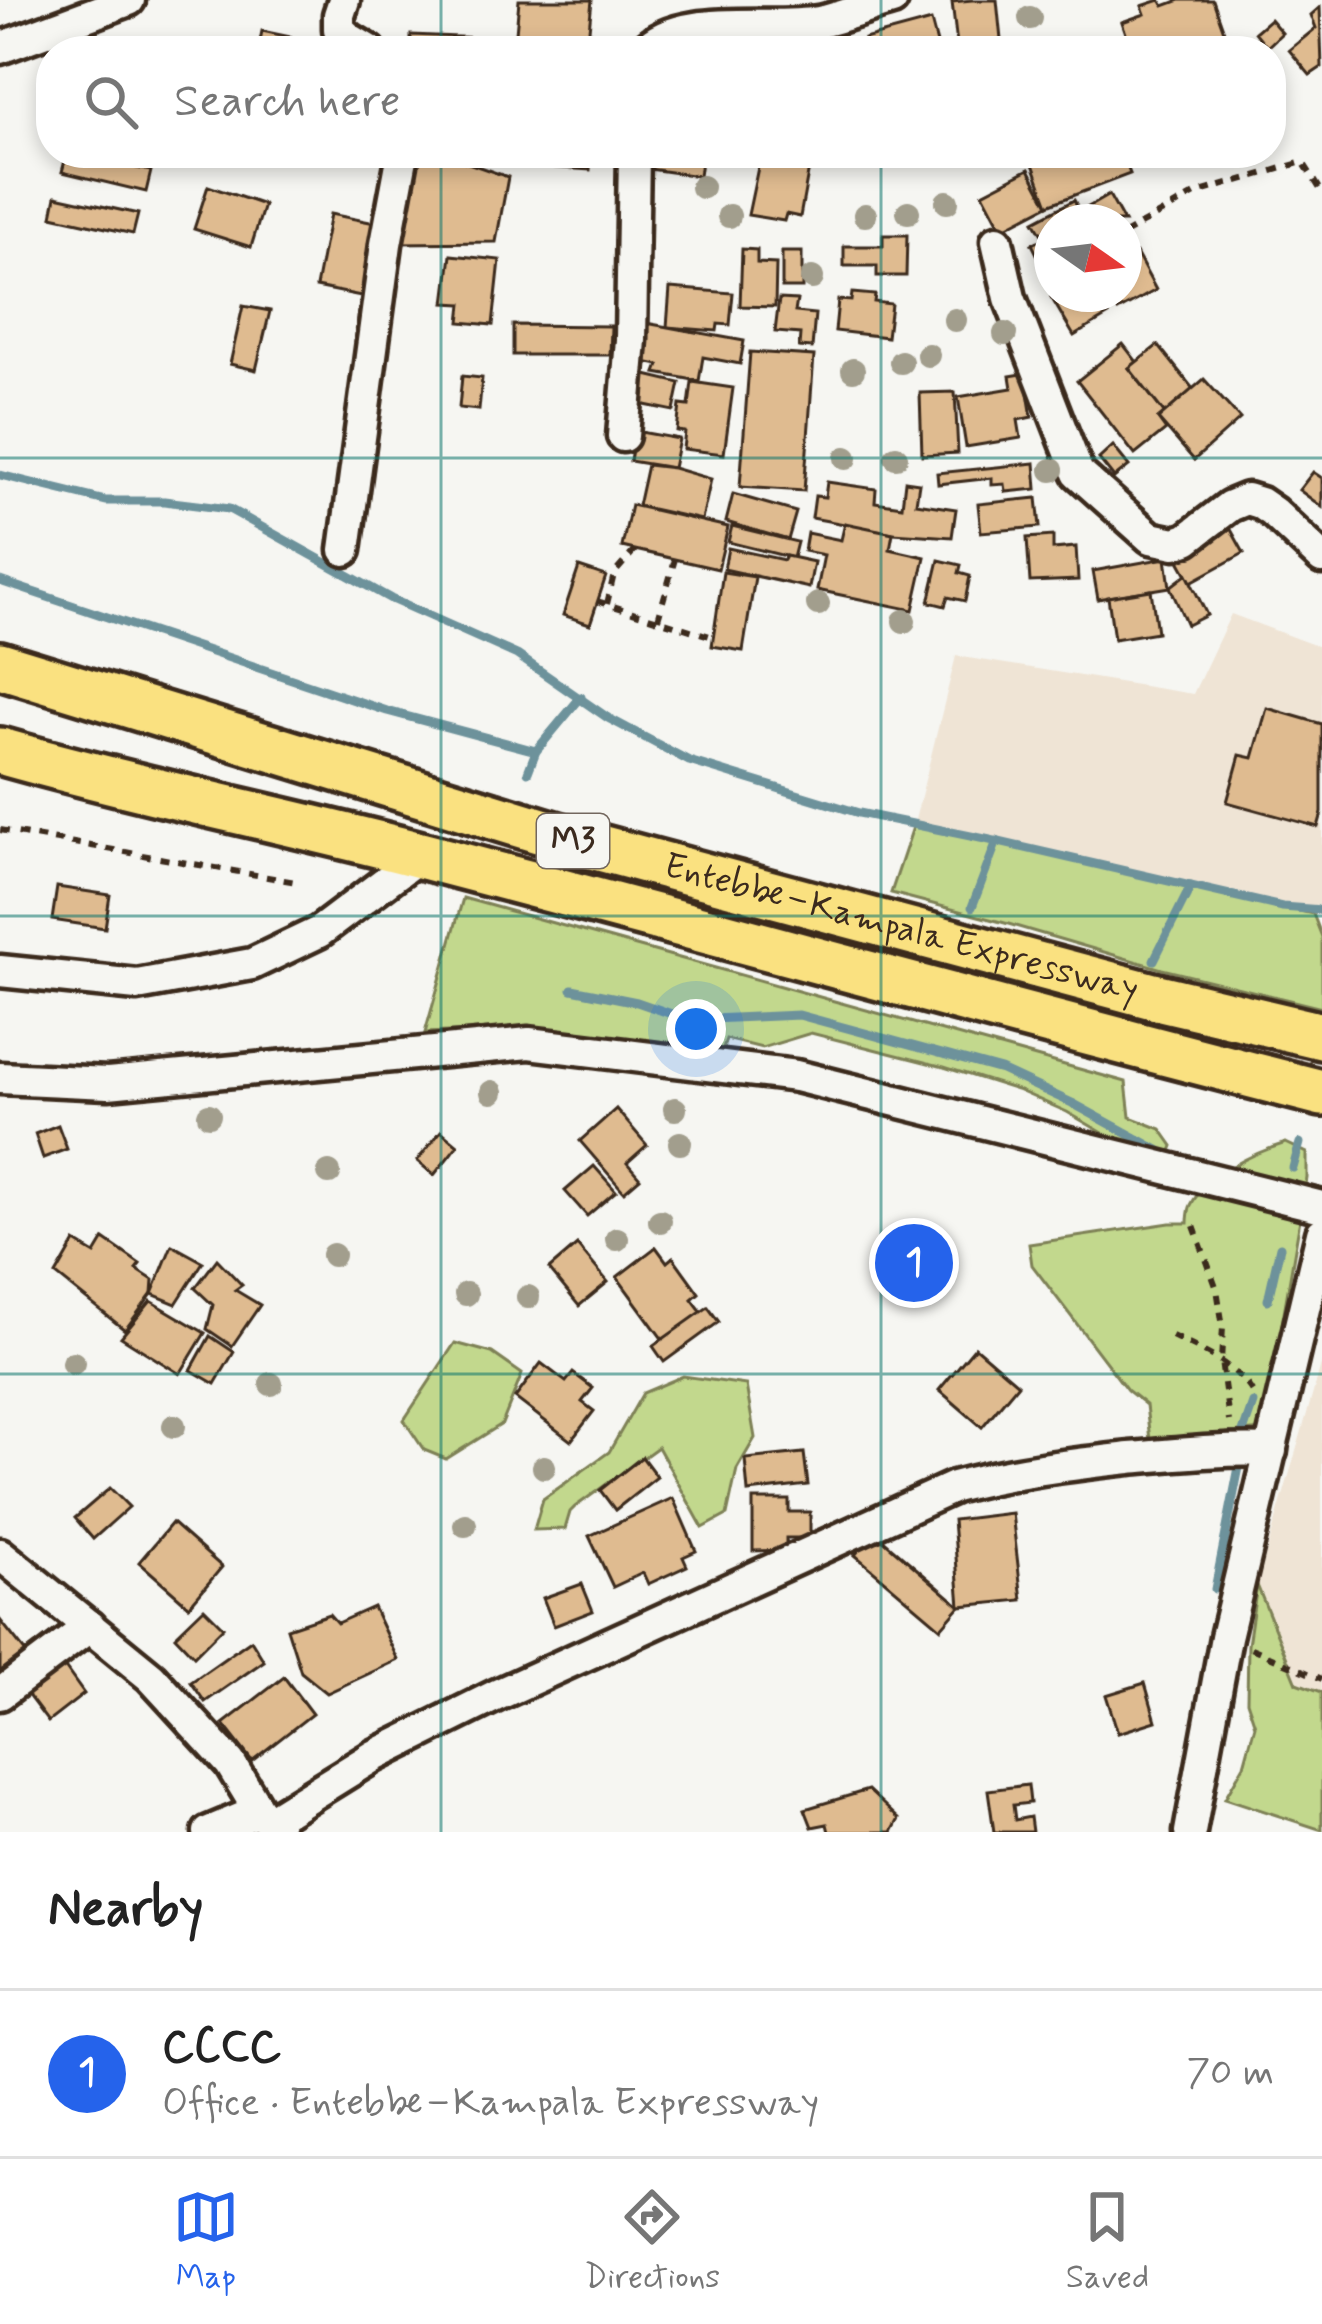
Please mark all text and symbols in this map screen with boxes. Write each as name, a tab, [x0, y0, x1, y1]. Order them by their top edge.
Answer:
search box	[36, 36, 1286, 168]
icon: search	[78, 69, 144, 135]
text: Search here	[174, 73, 401, 132]
north arrow	[1034, 204, 1142, 312]
road number: M3	[537, 814, 609, 868]
street label: Entebbe–Kampala Expressway	[659, 843, 1143, 1015]
your location	[666, 999, 726, 1059]
pin: 1	[875, 1218, 953, 1308]
text: Nearby	[48, 1877, 203, 1943]
text: CCCC	[162, 2019, 281, 2078]
text: 1	[78, 2048, 96, 2099]
text: 70 m	[1186, 2048, 1274, 2099]
text: Office · Entebbe–Kampala Expressway	[162, 2078, 819, 2129]
tab: Map	[173, 2184, 239, 2300]
tab: Directions	[584, 2184, 720, 2300]
tab: Saved	[1066, 2184, 1149, 2300]

